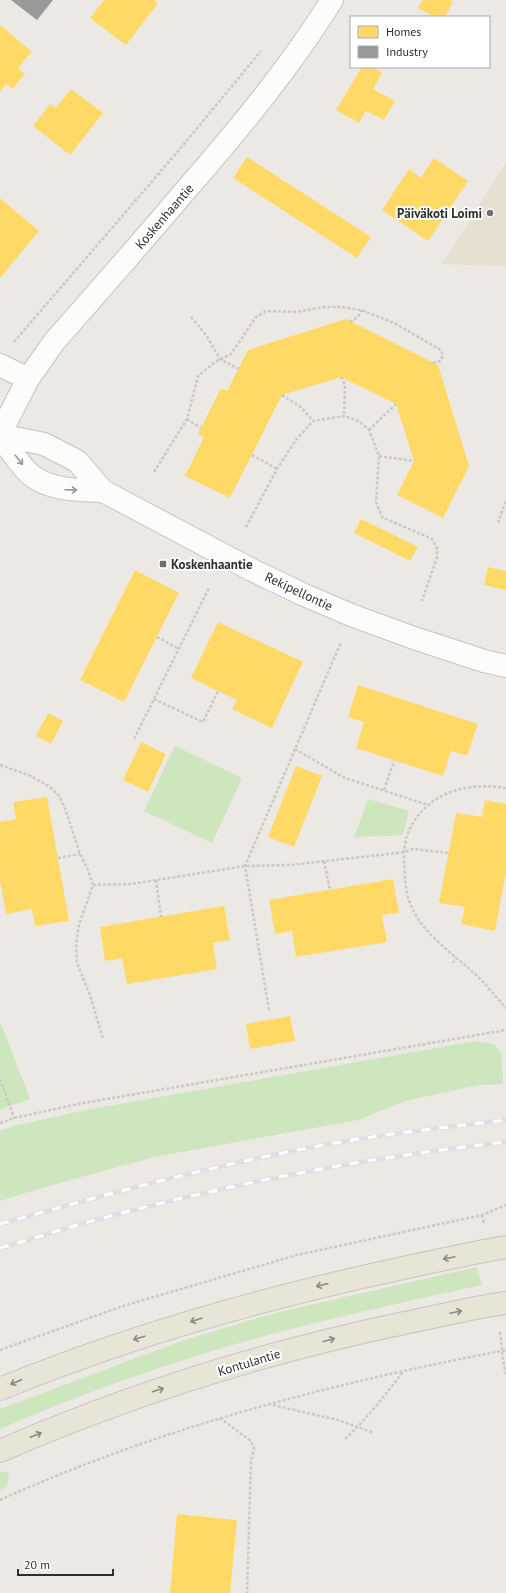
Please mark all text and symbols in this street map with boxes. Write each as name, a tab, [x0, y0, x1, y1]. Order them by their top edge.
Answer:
legend	[350, 16, 490, 68]
text: Homes	[386, 24, 421, 39]
text: Industry	[386, 44, 428, 59]
street label: Koskenhaantie	[131, 180, 197, 253]
place label: Päiväkoti Loimi	[397, 205, 482, 222]
marker: Päiväkoti Loimi	[485, 208, 495, 218]
one-way arrow	[15, 455, 23, 466]
one-way arrow	[64, 486, 77, 493]
place label: Koskenhaantie	[171, 556, 253, 573]
marker: Koskenhaantie	[158, 559, 168, 569]
street label: Rekipellontie	[262, 568, 336, 615]
one-way arrow	[443, 1255, 456, 1263]
one-way arrow	[316, 1282, 329, 1290]
one-way arrow	[450, 1308, 463, 1316]
one-way arrow	[191, 1316, 203, 1324]
one-way arrow	[132, 1335, 145, 1342]
one-way arrow	[323, 1335, 336, 1343]
street label: Kontulantie	[216, 1345, 283, 1380]
one-way arrow	[11, 1379, 23, 1387]
one-way arrow	[151, 1386, 163, 1394]
one-way arrow	[29, 1431, 41, 1439]
scale bar	[18, 1551, 113, 1577]
text: 20 m	[24, 1557, 50, 1572]

